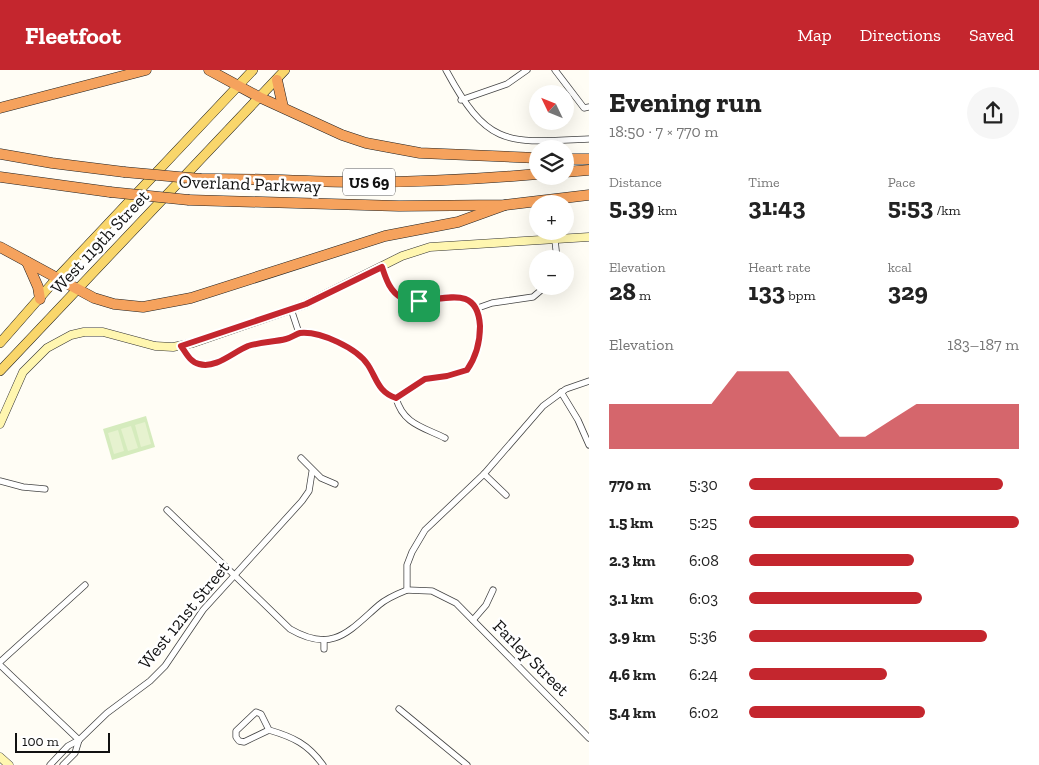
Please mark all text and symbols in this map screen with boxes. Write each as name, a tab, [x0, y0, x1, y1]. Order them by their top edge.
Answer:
text: Fleetfoot	[25, 21, 121, 50]
text: Map	[797, 24, 832, 46]
text: Directions	[860, 24, 941, 46]
text: Saved	[969, 24, 1014, 46]
north arrow	[529, 85, 574, 130]
map controls	[529, 85, 574, 295]
text: Evening run	[609, 86, 762, 119]
button: share	[967, 87, 1019, 139]
text: 18:50 · 7 × 770 m	[609, 122, 718, 141]
button: layers	[529, 140, 574, 185]
road number: US 69	[343, 168, 395, 195]
street label: Overland Parkway	[178, 171, 322, 198]
text: Distance	[609, 174, 662, 191]
text: Time	[748, 174, 780, 191]
text: Pace	[888, 174, 915, 191]
street label: West 119th Street	[46, 185, 154, 299]
text: 5.39	[609, 191, 654, 221]
text: 31:43	[748, 191, 806, 221]
text: 5:53	[888, 191, 933, 221]
button: +	[529, 195, 574, 240]
text: km	[654, 202, 677, 219]
text: /km	[933, 202, 961, 219]
button: −	[529, 250, 574, 295]
text: Elevation	[609, 259, 666, 276]
text: Heart rate	[748, 259, 811, 276]
text: kcal	[888, 259, 912, 276]
text: 28	[609, 276, 636, 306]
text: 133	[748, 276, 785, 306]
text: 329	[888, 276, 928, 306]
pin	[398, 280, 440, 322]
icon: arrive	[405, 287, 433, 315]
text: m	[636, 287, 651, 304]
text: bpm	[785, 287, 816, 304]
text: Elevation	[609, 335, 674, 354]
text: 183–187 m	[947, 335, 1019, 354]
text: 770 m	[609, 475, 651, 494]
text: 5:30	[689, 475, 718, 494]
text: 1.5 km	[609, 513, 653, 532]
text: 5:25	[689, 513, 717, 532]
text: 2.3 km	[609, 551, 656, 570]
text: 6:08	[689, 551, 719, 570]
street label: West 121st Street	[134, 556, 234, 673]
text: 3.1 km	[609, 589, 654, 608]
text: 6:03	[689, 589, 718, 608]
street label: Farley Street	[488, 615, 574, 701]
text: 3.9 km	[609, 627, 656, 646]
text: 5:36	[689, 627, 717, 646]
text: 4.6 km	[609, 665, 656, 684]
text: 6:24	[689, 665, 718, 684]
text: 5.4 km	[609, 703, 656, 722]
text: 6:02	[689, 703, 719, 722]
scale bar	[15, 730, 110, 753]
text: 100 m	[22, 733, 59, 750]

